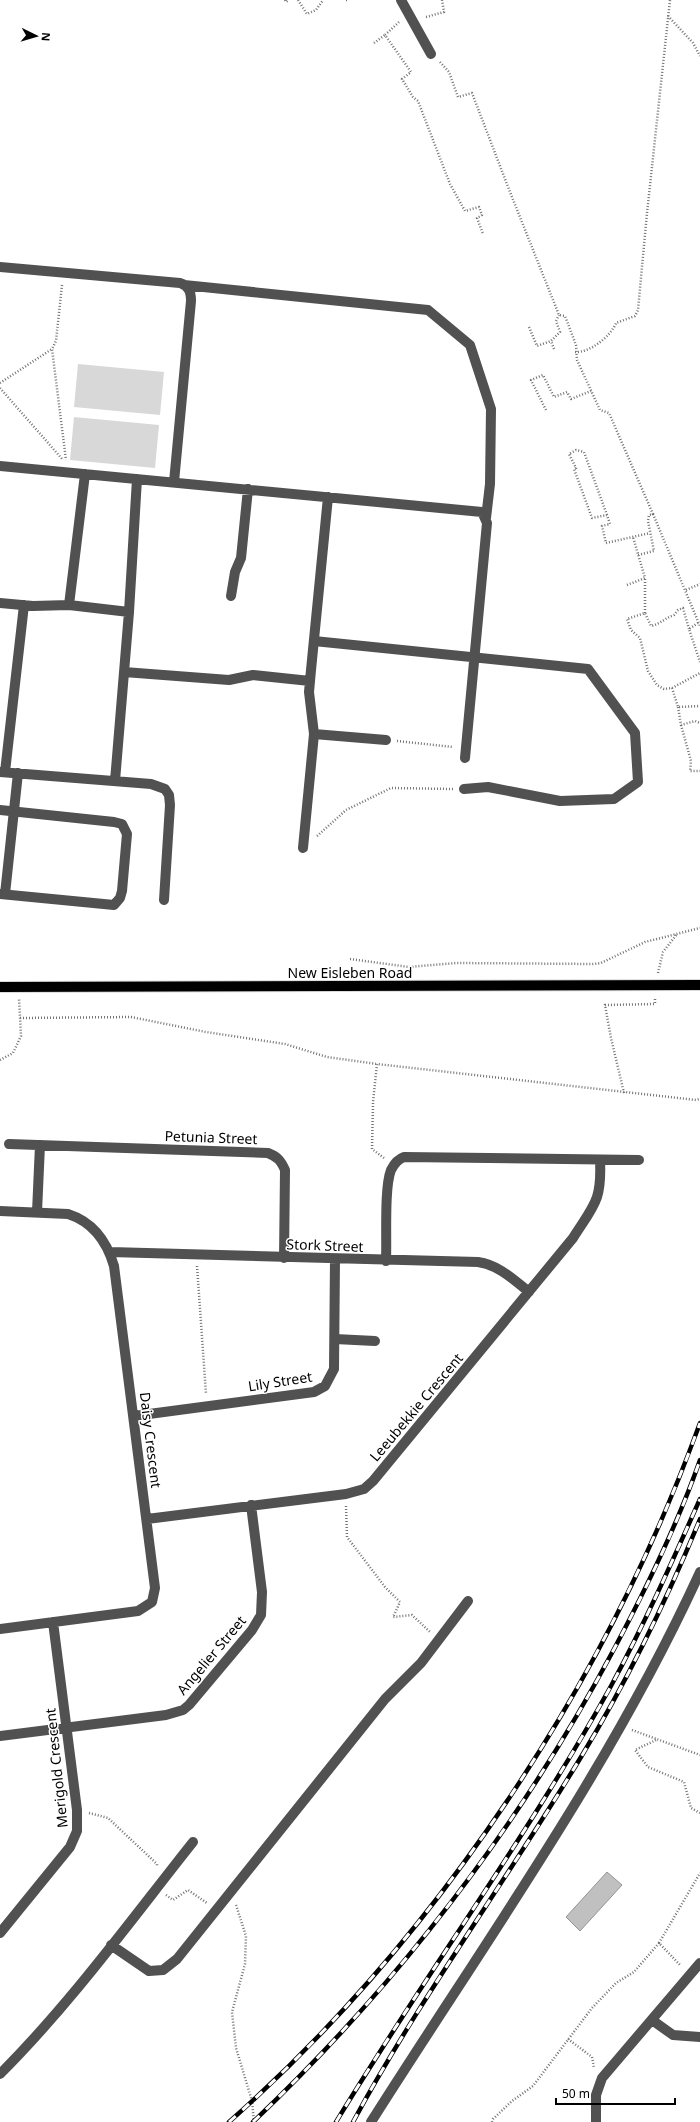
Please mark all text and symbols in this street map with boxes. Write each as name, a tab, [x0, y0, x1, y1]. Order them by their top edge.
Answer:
north arrow	[16, 16, 56, 56]
text: N	[39, 32, 54, 42]
street label: New Eisleben Road	[288, 963, 412, 982]
street label: Petunia Street	[164, 1126, 258, 1148]
street label: Stork Street	[286, 1234, 364, 1256]
street label: Leeubekkie Crescent	[365, 1349, 467, 1465]
street label: Lily Street	[247, 1367, 313, 1395]
street label: Daisy Crescent	[136, 1391, 166, 1489]
street label: Angelier Street	[172, 1611, 250, 1699]
street label: Merigold Crescent	[40, 1707, 72, 1829]
scale bar	[556, 2080, 675, 2106]
text: 50 m	[562, 2085, 590, 2102]

